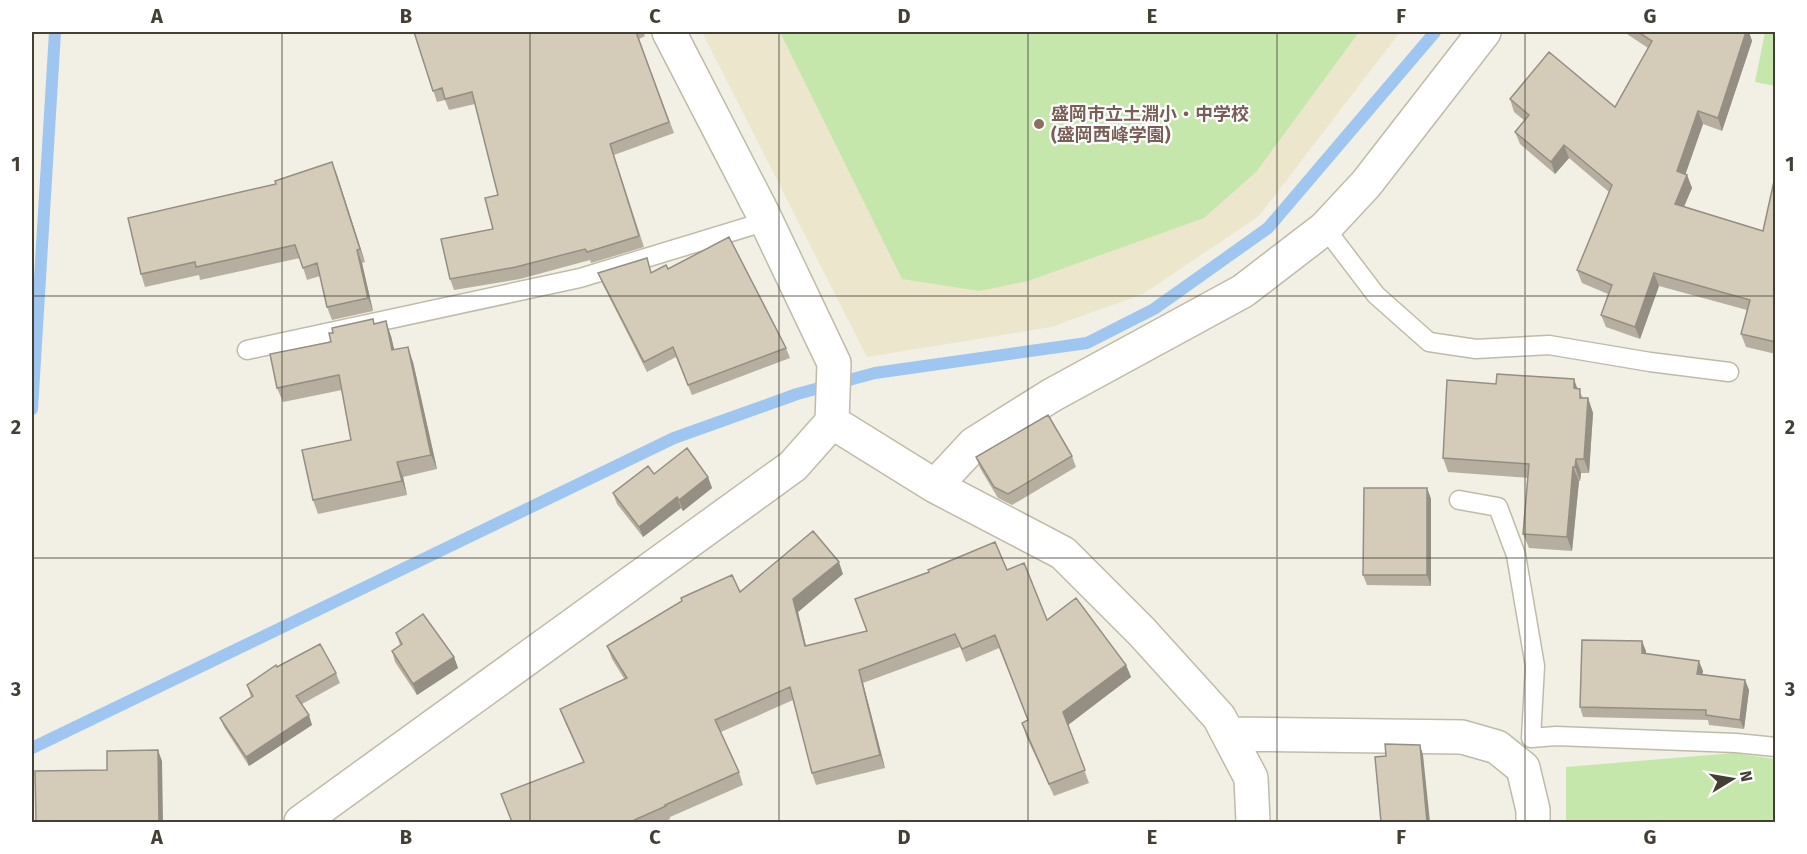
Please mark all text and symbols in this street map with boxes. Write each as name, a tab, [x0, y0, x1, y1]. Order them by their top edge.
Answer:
text: A	[150, 4, 164, 28]
text: B	[400, 4, 412, 28]
text: C	[649, 4, 661, 28]
text: D	[897, 4, 911, 28]
text: E	[1147, 4, 1157, 28]
text: F	[1396, 4, 1406, 28]
text: G	[1644, 4, 1656, 28]
place label: 盛岡市立土淵小・中学校 (盛岡西峰学園)	[1051, 103, 1249, 146]
marker: 盛岡市立土淵小・中学校 (盛岡西峰学園)	[1032, 117, 1046, 131]
text: 1	[11, 152, 21, 176]
text: 1	[1785, 152, 1795, 176]
text: 2	[11, 415, 21, 439]
text: 2	[1785, 415, 1795, 439]
text: 3	[10, 677, 21, 701]
text: 3	[1784, 677, 1795, 701]
north arrow	[1702, 749, 1762, 809]
text: N	[1736, 769, 1757, 783]
text: A	[150, 825, 164, 849]
text: B	[400, 825, 412, 849]
text: C	[649, 825, 661, 849]
text: D	[897, 825, 911, 849]
text: E	[1147, 825, 1157, 849]
text: F	[1396, 825, 1406, 849]
text: G	[1644, 825, 1656, 849]

